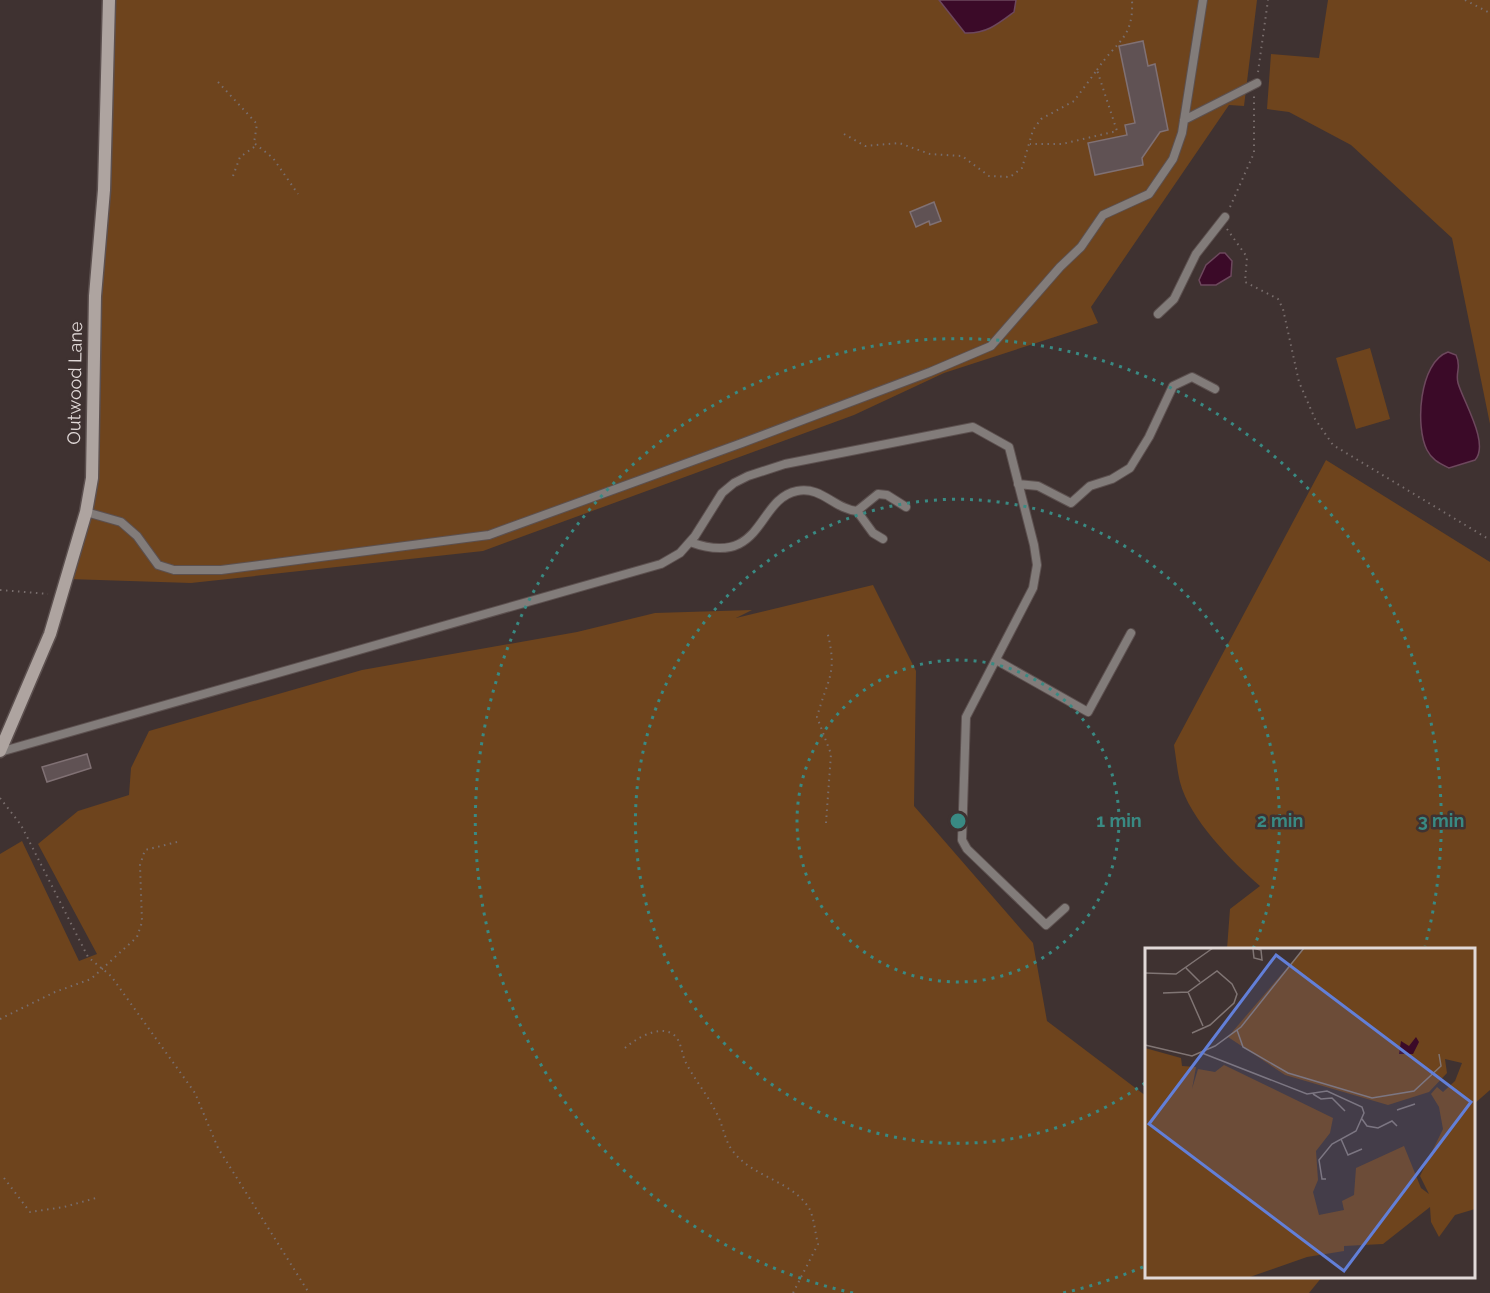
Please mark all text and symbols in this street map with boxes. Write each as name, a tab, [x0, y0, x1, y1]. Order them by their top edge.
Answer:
street label: Outwood Lane	[63, 321, 86, 445]
text: 1 min	[1096, 810, 1142, 831]
text: 2 min	[1257, 810, 1303, 831]
text: 3 min	[1418, 810, 1464, 831]
centre of rings	[948, 811, 968, 831]
inset map	[1145, 948, 1475, 1278]

